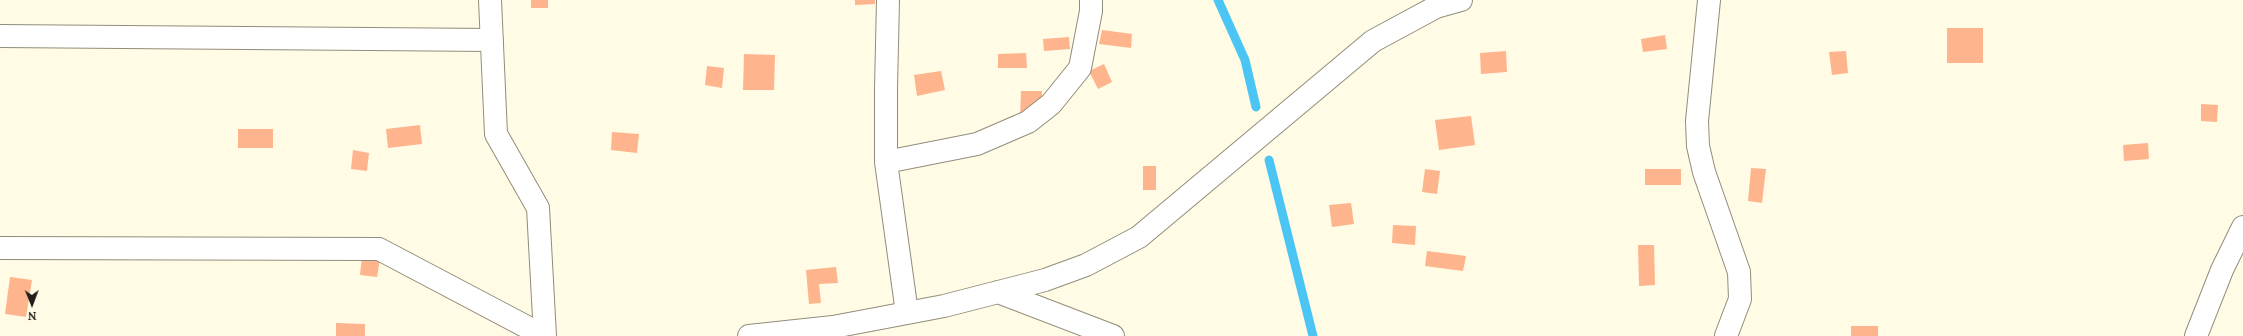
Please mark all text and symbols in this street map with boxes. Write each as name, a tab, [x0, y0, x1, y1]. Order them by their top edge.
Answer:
north arrow	[12, 284, 52, 324]
text: N	[28, 309, 37, 323]

